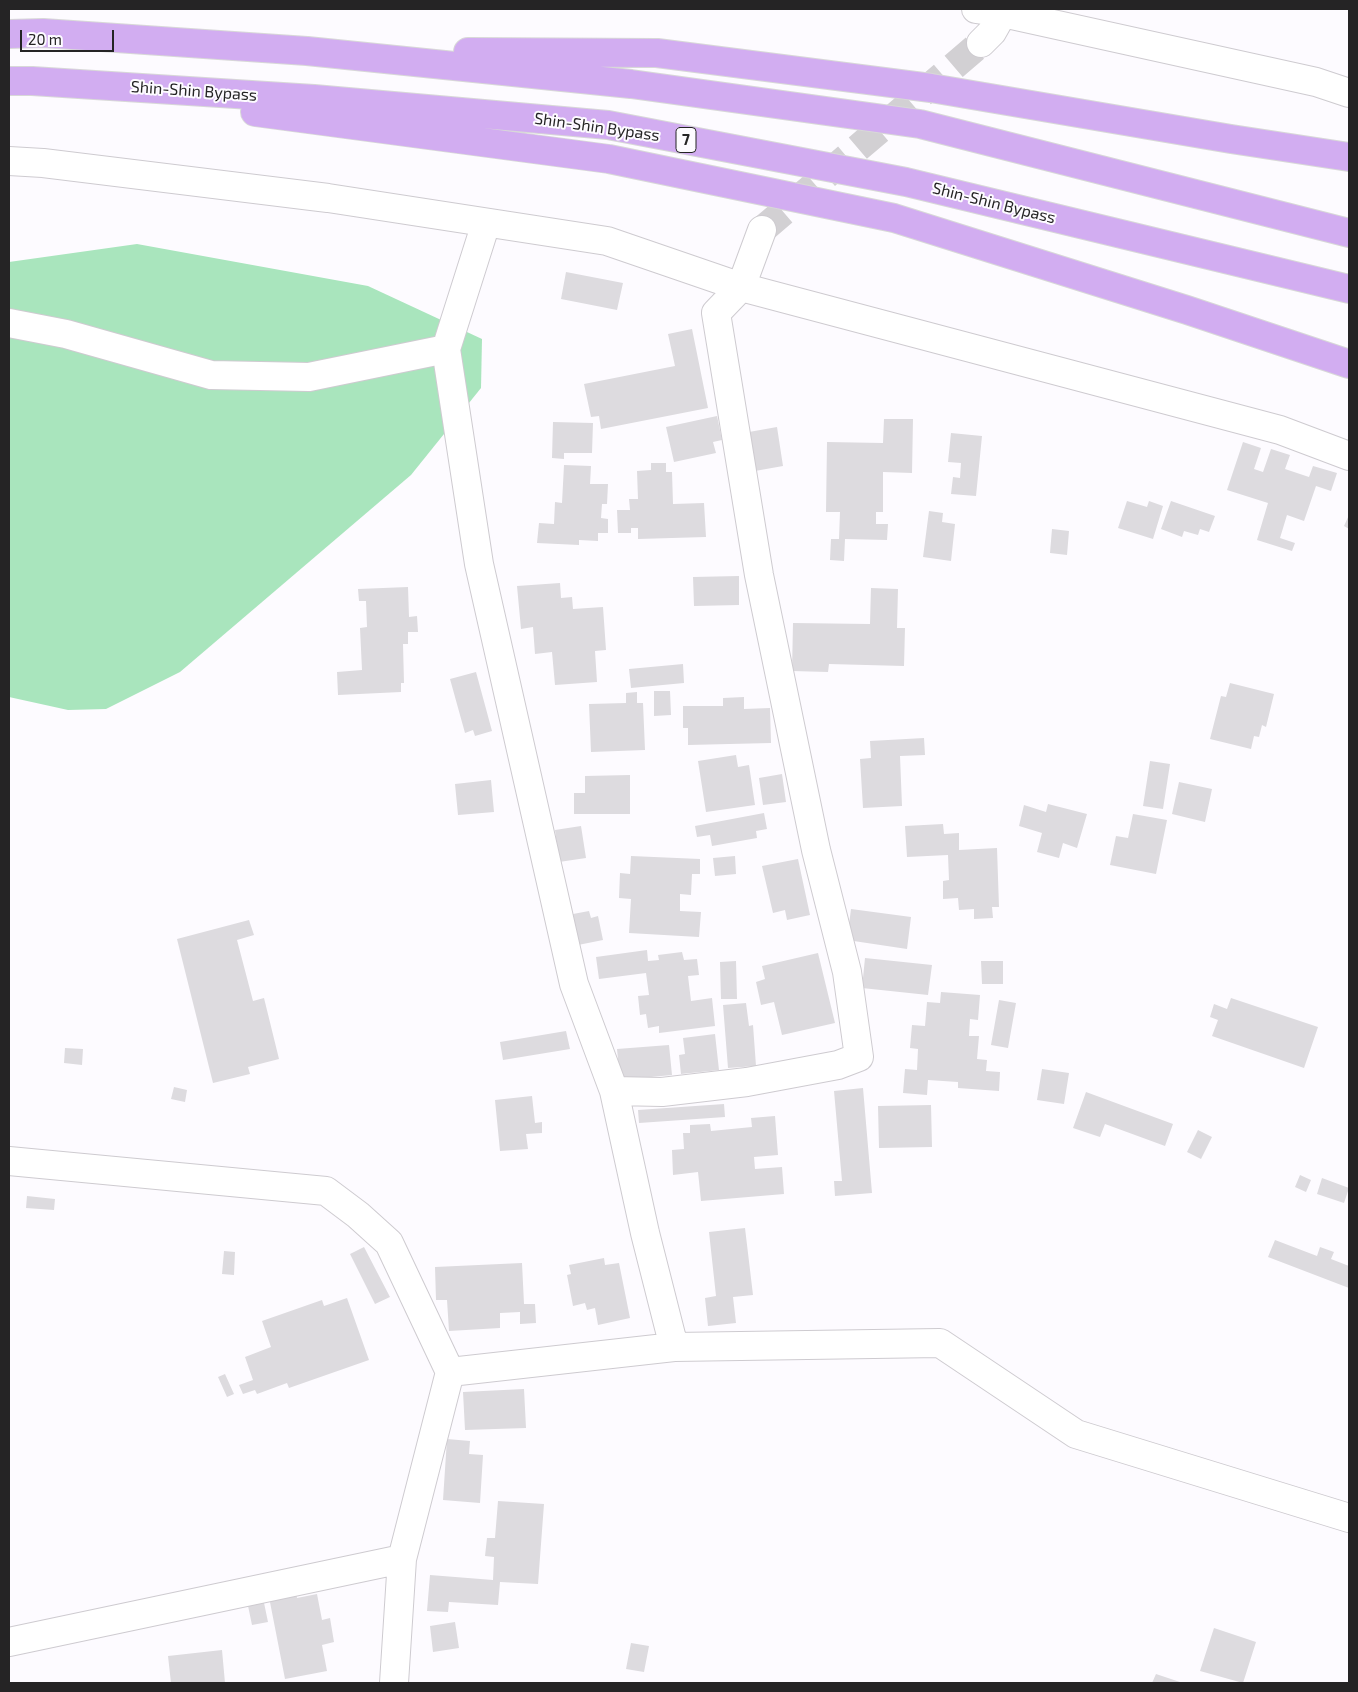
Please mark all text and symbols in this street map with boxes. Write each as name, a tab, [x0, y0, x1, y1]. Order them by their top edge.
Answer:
scale bar	[22, 20, 116, 52]
text: 20 m	[28, 30, 62, 48]
street label: Shin-Shin Bypass	[130, 77, 258, 105]
street label: Shin-Shin Bypass	[533, 109, 661, 145]
road number: 7	[676, 128, 696, 152]
street label: Shin-Shin Bypass	[930, 178, 1058, 228]

